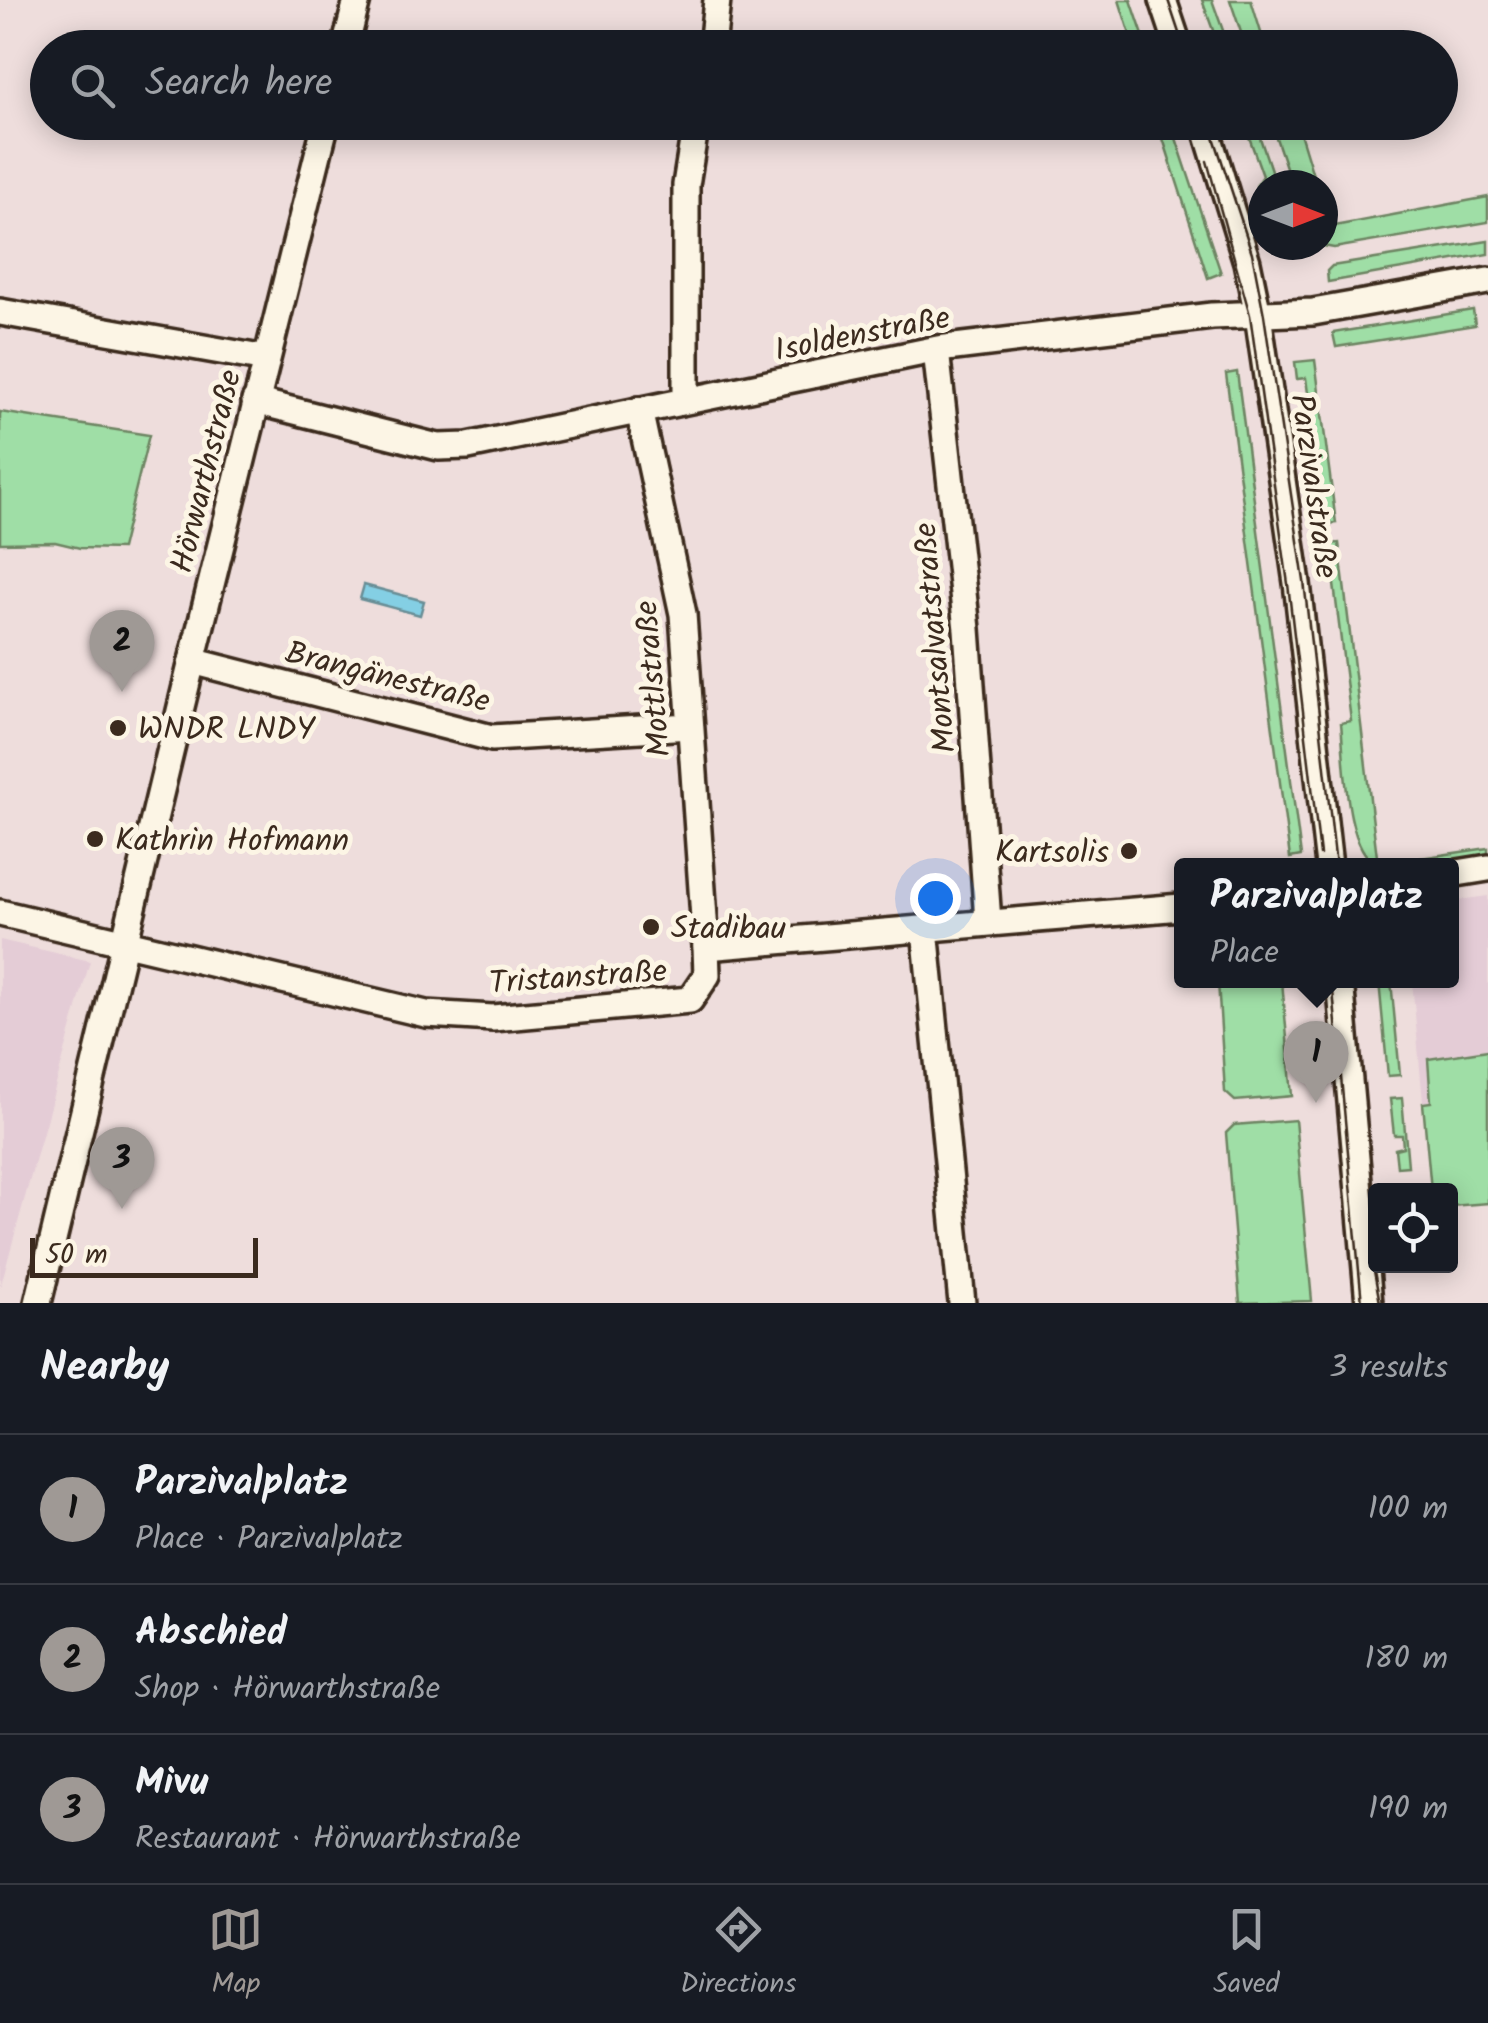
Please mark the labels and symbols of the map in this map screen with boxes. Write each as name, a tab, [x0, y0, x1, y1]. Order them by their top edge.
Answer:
north arrow	[1248, 170, 1338, 260]
street label: Isoldenstraße	[770, 293, 955, 377]
street label: Hörwarthstraße	[158, 365, 257, 579]
street label: Parzivalstraße	[1274, 391, 1351, 582]
street label: Montsalvatstraße	[901, 520, 972, 755]
street label: Mottlstraße	[622, 598, 687, 759]
pin: 2	[90, 610, 154, 692]
street label: Brangänestraße	[280, 628, 495, 729]
place label: WNDR LNDY	[138, 705, 317, 756]
marker: WNDR LNDY	[107, 717, 129, 739]
place label: Kathrin Hofmann	[115, 816, 349, 867]
marker: Kathrin Hofmann	[84, 828, 106, 850]
place label: Kartsolis	[995, 828, 1109, 879]
marker: Kartsolis	[1118, 840, 1140, 862]
your location	[910, 873, 961, 924]
place label: Stadibau	[671, 904, 786, 955]
marker: Stadibau	[640, 916, 662, 938]
street label: Tristanstraße	[488, 947, 669, 1010]
pin: 1	[1284, 1020, 1348, 1103]
pin: 3	[90, 1126, 154, 1209]
scale bar	[30, 1233, 258, 1278]

